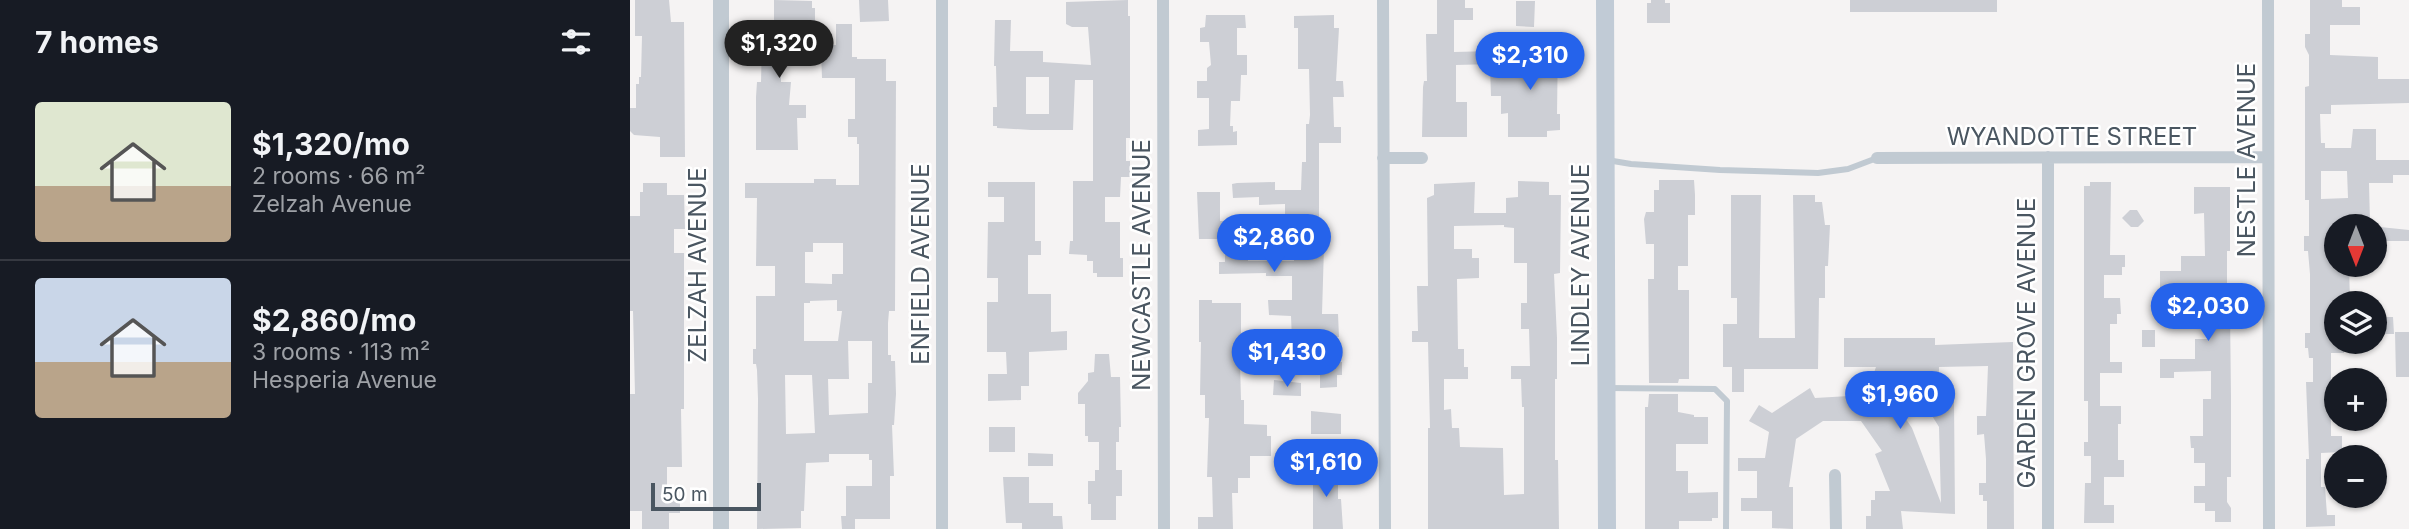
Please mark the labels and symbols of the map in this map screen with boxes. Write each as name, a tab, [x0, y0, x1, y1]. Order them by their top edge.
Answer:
pin: $1,320	[722, 20, 836, 80]
pin: $2,310	[1473, 32, 1587, 92]
street label: NESTLE AVENUE	[2232, 63, 2261, 257]
street label: WYANDOTTE STREET	[1947, 122, 2197, 151]
street label: NEWCASTLE AVENUE	[1127, 139, 1156, 391]
street label: ENFIELD AVENUE	[906, 163, 935, 365]
street label: LINDLEY AVENUE	[1566, 164, 1595, 366]
street label: ZELZAH AVENUE	[683, 167, 712, 363]
street label: GARDEN GROVE AVENUE	[2012, 198, 2041, 488]
north arrow	[2324, 214, 2387, 276]
pin: $2,860	[1217, 215, 1331, 274]
pin: $2,030	[2151, 284, 2265, 343]
pin: $1,430	[1230, 330, 1344, 389]
pin: $1,960	[1843, 372, 1957, 431]
pin: $1,610	[1269, 440, 1383, 499]
scale bar	[651, 480, 761, 512]

